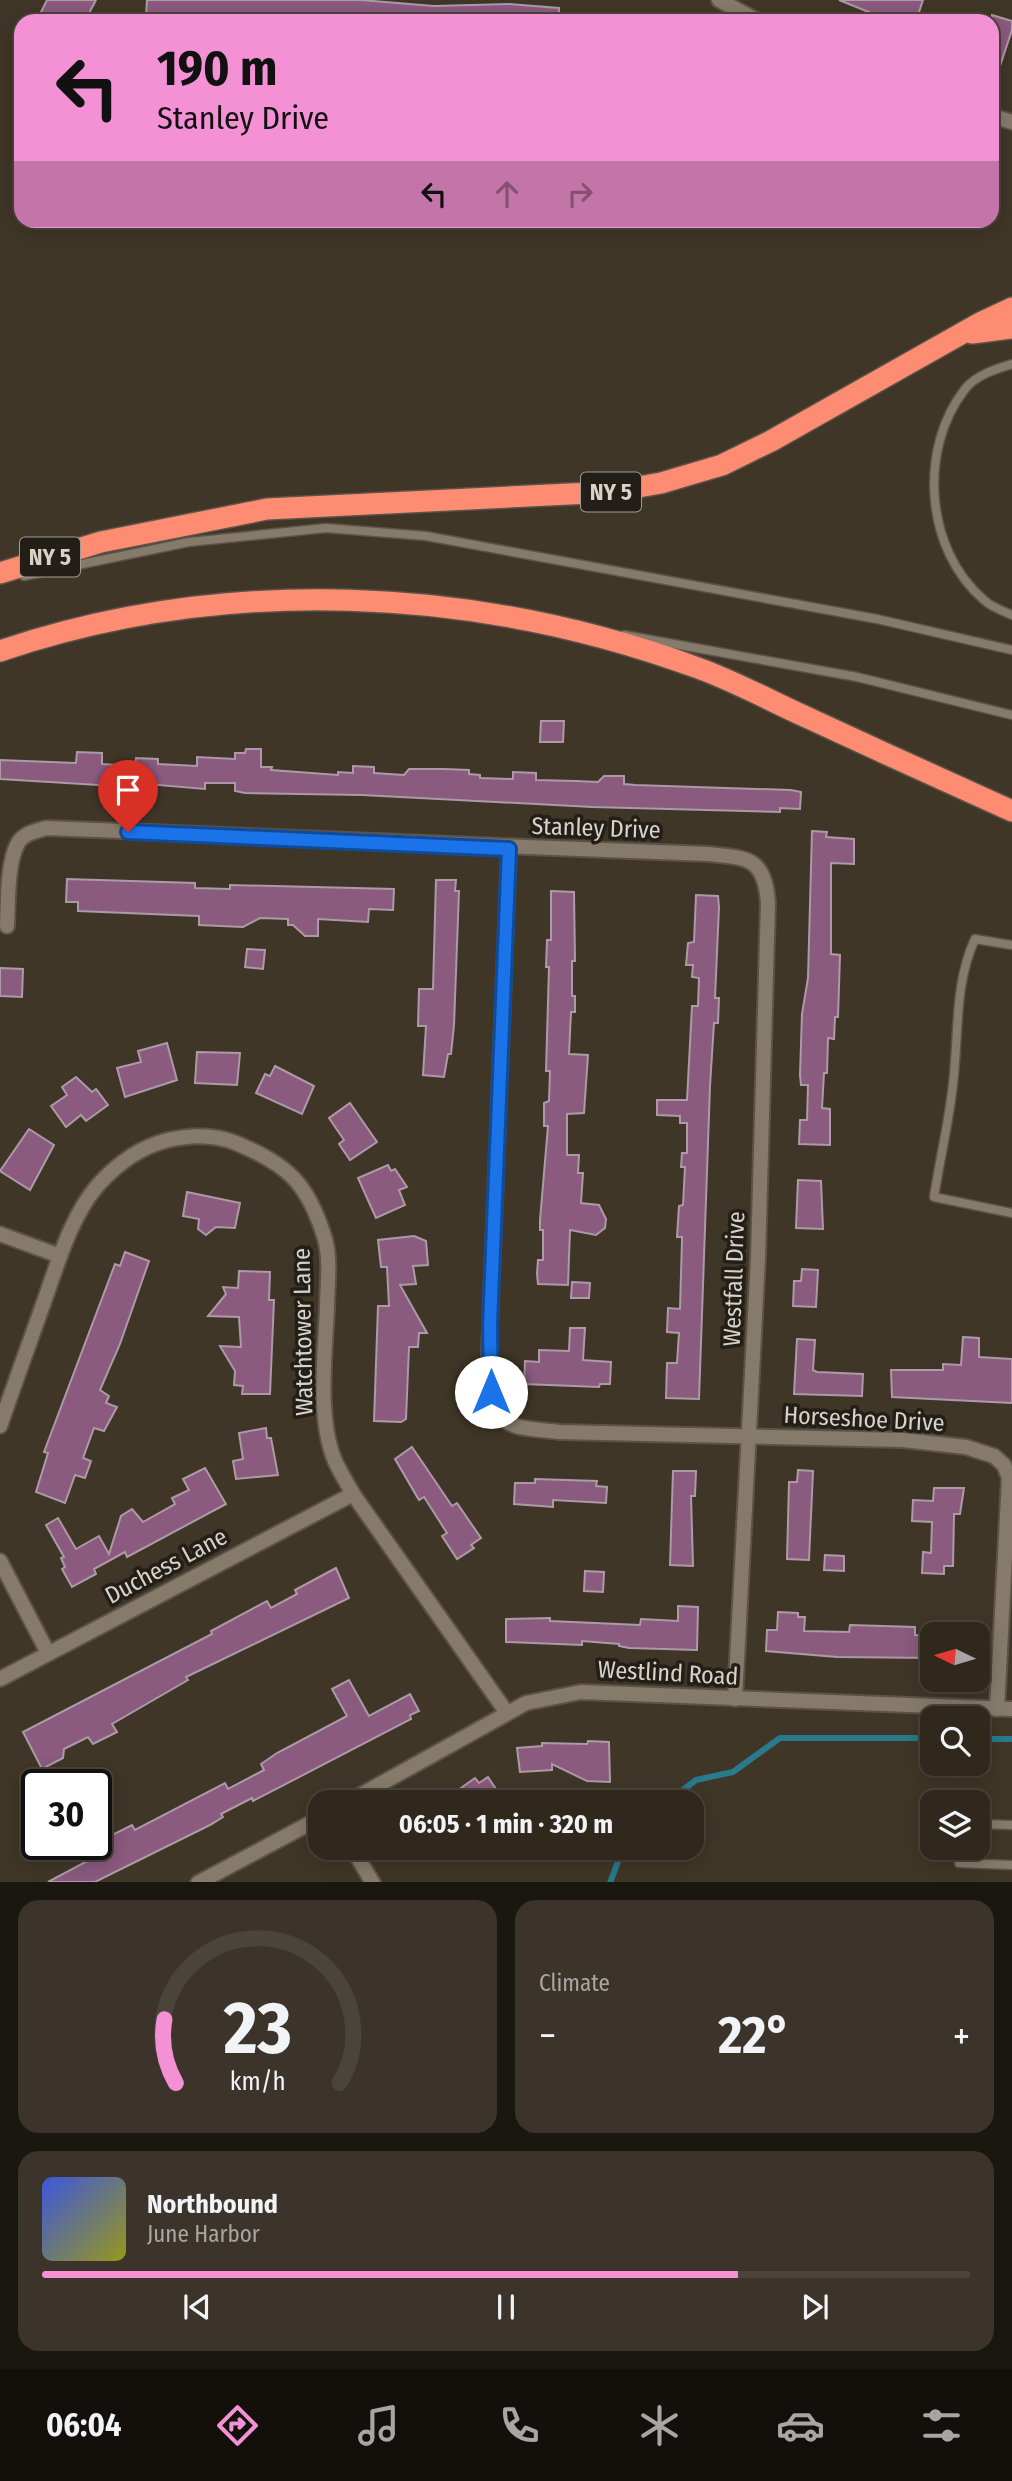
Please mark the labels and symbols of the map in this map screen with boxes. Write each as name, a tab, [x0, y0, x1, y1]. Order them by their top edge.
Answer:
road number: NY 5	[581, 472, 641, 512]
road number: NY 5	[20, 538, 80, 576]
pin	[98, 760, 158, 832]
street label: Stanley Drive	[531, 812, 661, 844]
street label: Westfall Drive	[718, 1211, 750, 1347]
street label: Watchtower Lane	[288, 1248, 318, 1416]
position arrow	[454, 1355, 528, 1429]
street label: Horseshoe Drive	[783, 1401, 945, 1437]
street label: Duchess Lane	[100, 1522, 232, 1610]
north arrow	[920, 1622, 990, 1692]
street label: Westlind Road	[597, 1655, 739, 1691]
speed limit sign: 30	[21, 1769, 112, 1860]

